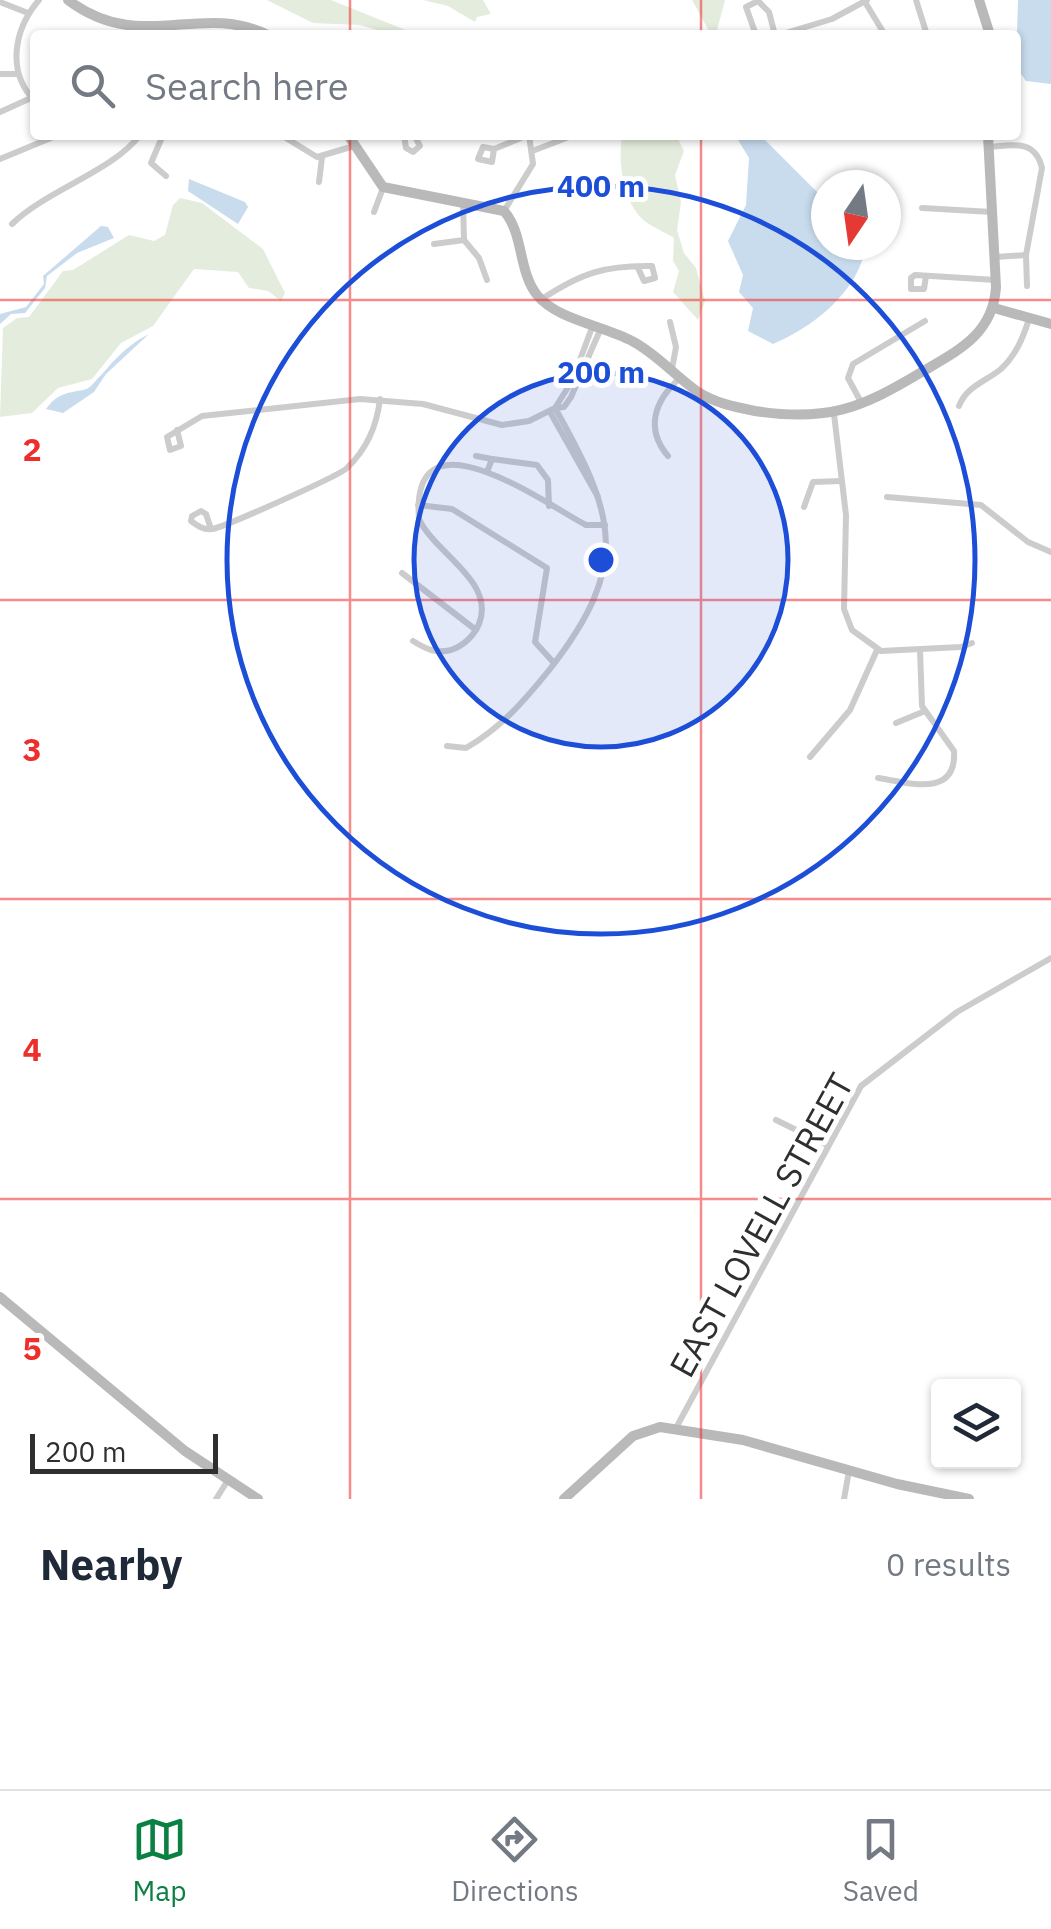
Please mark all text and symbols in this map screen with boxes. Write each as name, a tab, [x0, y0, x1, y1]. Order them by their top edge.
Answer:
search box	[30, 30, 1021, 140]
icon: search	[65, 58, 120, 113]
text: Search here	[145, 61, 349, 110]
text: 400 m	[557, 166, 645, 205]
north arrow	[811, 170, 901, 260]
text: 200 m	[557, 352, 645, 391]
text: 2	[22, 428, 42, 470]
centre of rings	[583, 542, 619, 578]
text: 3	[22, 728, 42, 770]
text: 4	[22, 1028, 42, 1070]
street label: EAST LOVELL STREET	[658, 1065, 864, 1385]
text: 5	[22, 1327, 42, 1369]
map controls	[931, 1379, 1021, 1469]
button: layers	[931, 1379, 1021, 1469]
scale bar	[30, 1429, 218, 1474]
text: 200 m	[45, 1433, 126, 1470]
text: Nearby	[40, 1537, 182, 1592]
text: 0 results	[886, 1543, 1011, 1585]
tab: Map	[132, 1812, 187, 1909]
tab: Directions	[451, 1812, 579, 1909]
tab: Saved	[843, 1812, 919, 1909]

